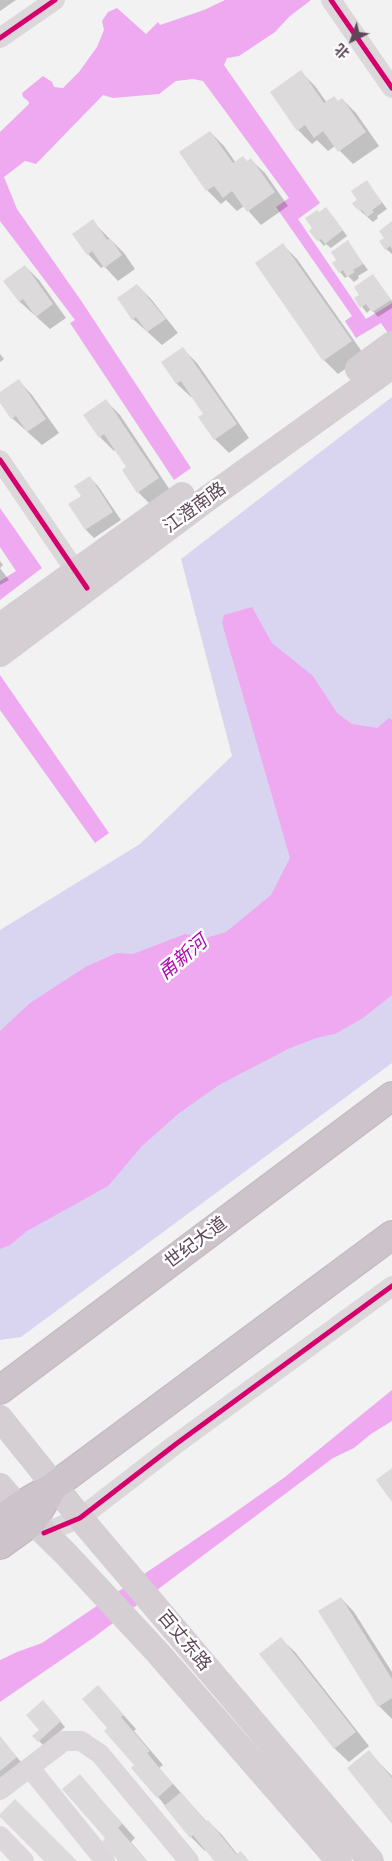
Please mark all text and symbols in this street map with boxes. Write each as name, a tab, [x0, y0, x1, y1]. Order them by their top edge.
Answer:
north arrow	[327, 15, 377, 65]
text: 北	[331, 40, 353, 63]
street label: 江澄南路	[160, 478, 230, 538]
water label: 甬新河	[154, 931, 212, 985]
street label: 世纪大道	[161, 1213, 231, 1273]
street label: 百丈东路	[153, 1606, 215, 1676]

